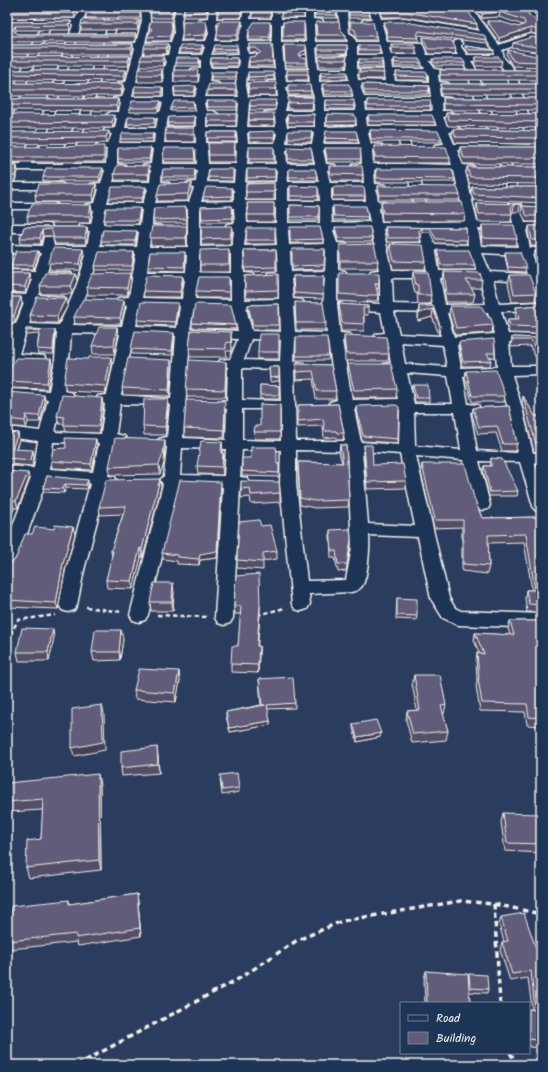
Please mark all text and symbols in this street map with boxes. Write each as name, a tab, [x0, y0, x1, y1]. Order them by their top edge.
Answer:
legend	[400, 1002, 530, 1054]
text: Road	[436, 1009, 461, 1028]
text: Building	[436, 1029, 476, 1048]

